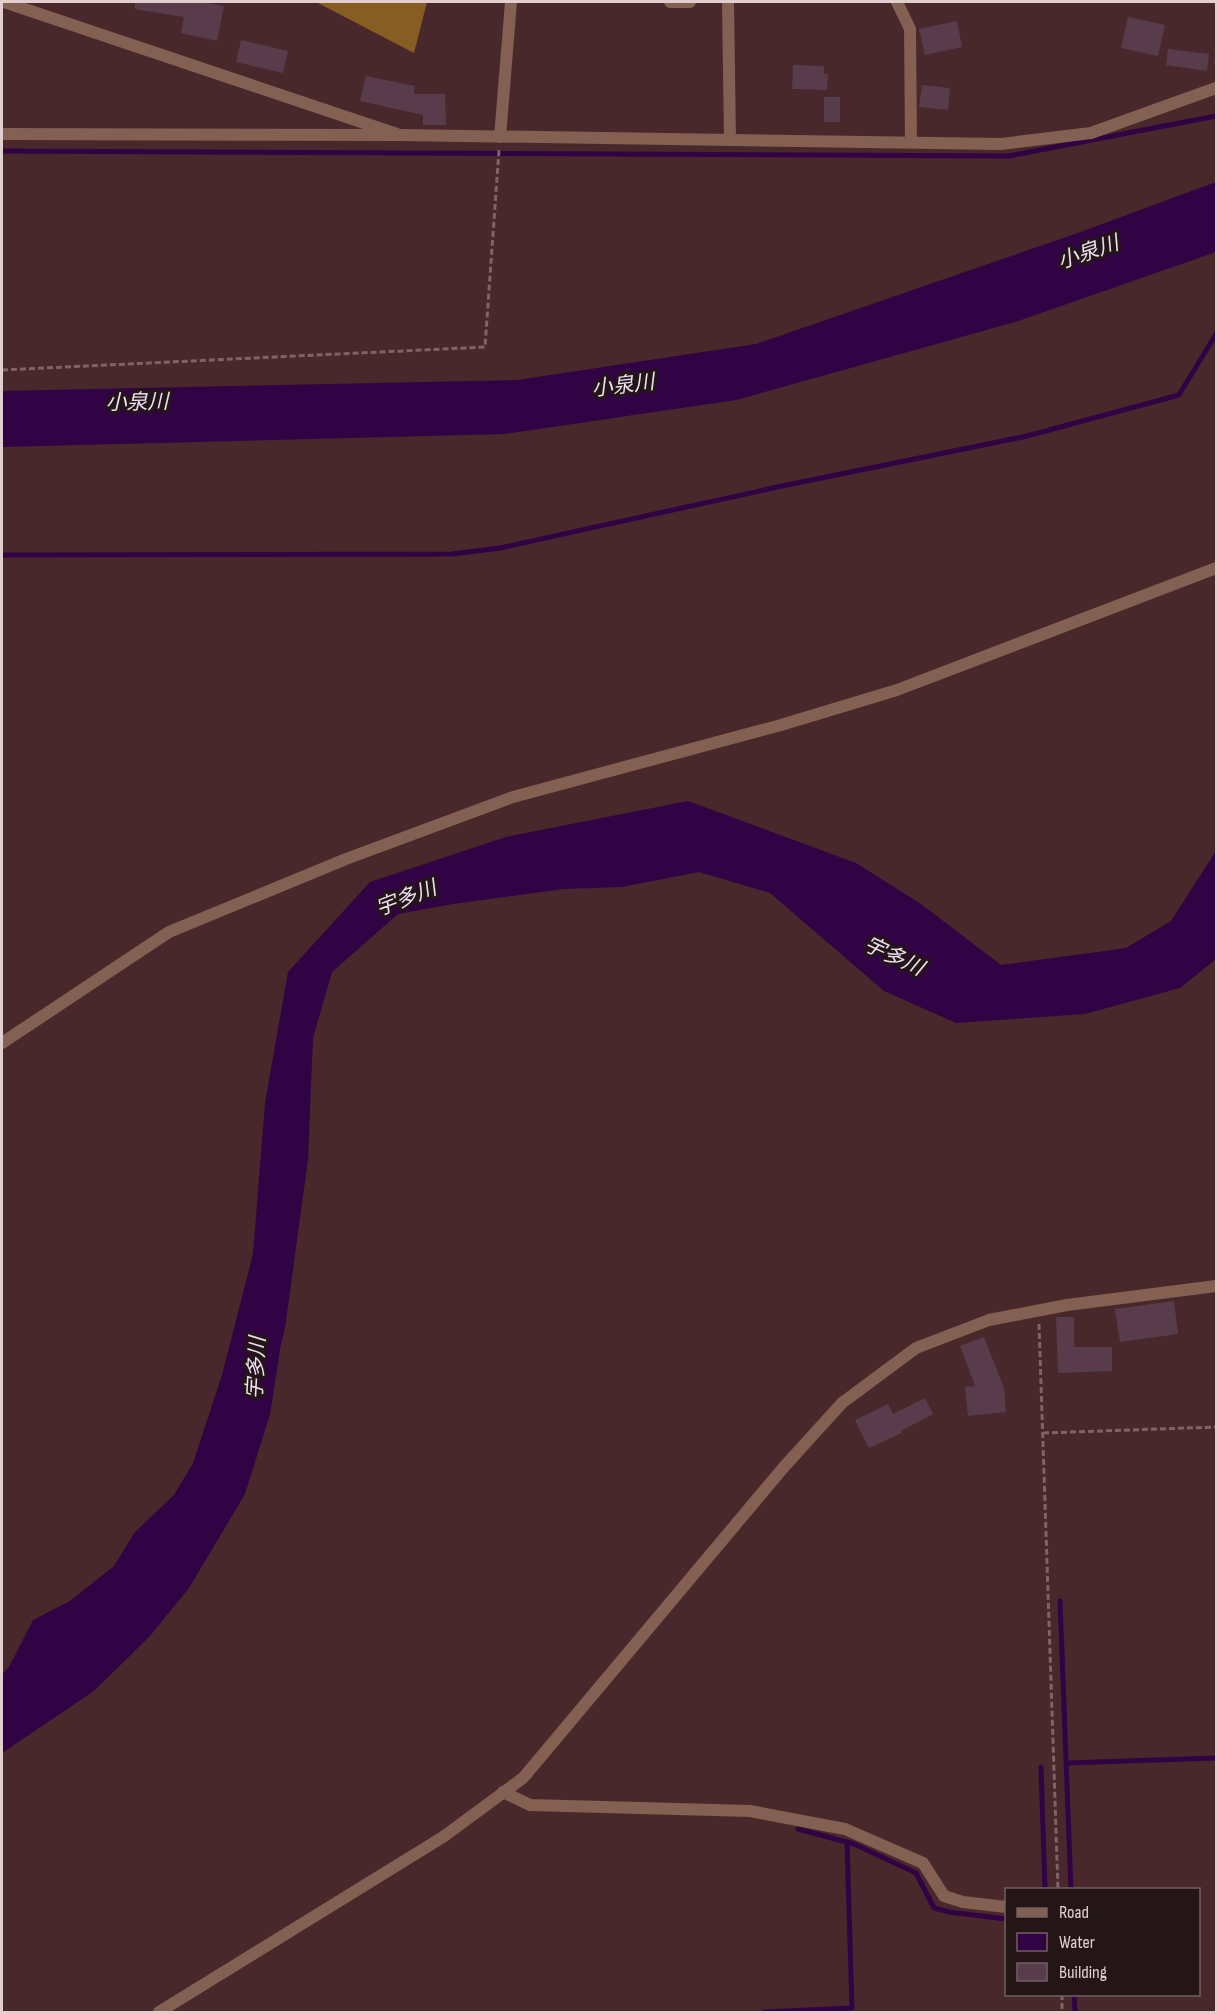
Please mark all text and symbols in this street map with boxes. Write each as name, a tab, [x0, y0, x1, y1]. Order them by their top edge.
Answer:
water label: 小泉川	[1054, 230, 1124, 275]
water label: 小泉川	[590, 369, 658, 402]
water label: 小泉川	[105, 389, 171, 416]
water label: 宇多川	[372, 875, 442, 921]
water label: 宇多川	[860, 932, 929, 982]
water label: 宇多川	[242, 1334, 271, 1400]
legend	[1005, 1888, 1200, 1996]
text: Road	[1059, 1902, 1089, 1923]
text: Water	[1059, 1932, 1095, 1953]
text: Building	[1059, 1962, 1107, 1983]

